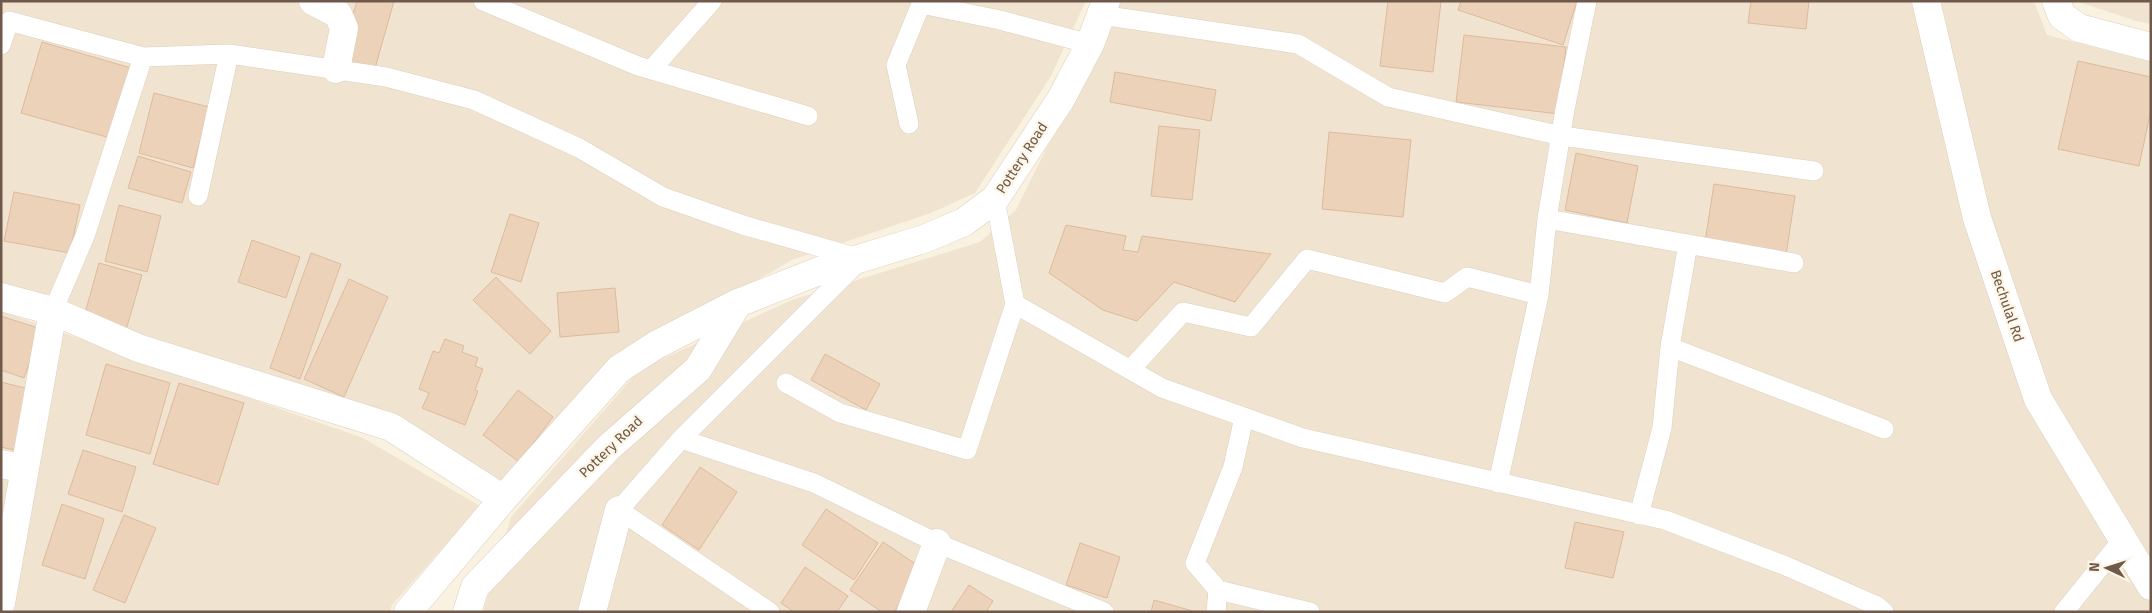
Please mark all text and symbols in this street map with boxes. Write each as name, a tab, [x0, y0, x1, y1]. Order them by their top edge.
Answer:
street label: Pottery Road	[993, 119, 1051, 197]
street label: Bechulal Rd	[1987, 268, 2027, 344]
street label: Pottery Road	[576, 413, 646, 481]
north arrow	[2082, 543, 2132, 593]
text: N	[2086, 562, 2103, 572]

